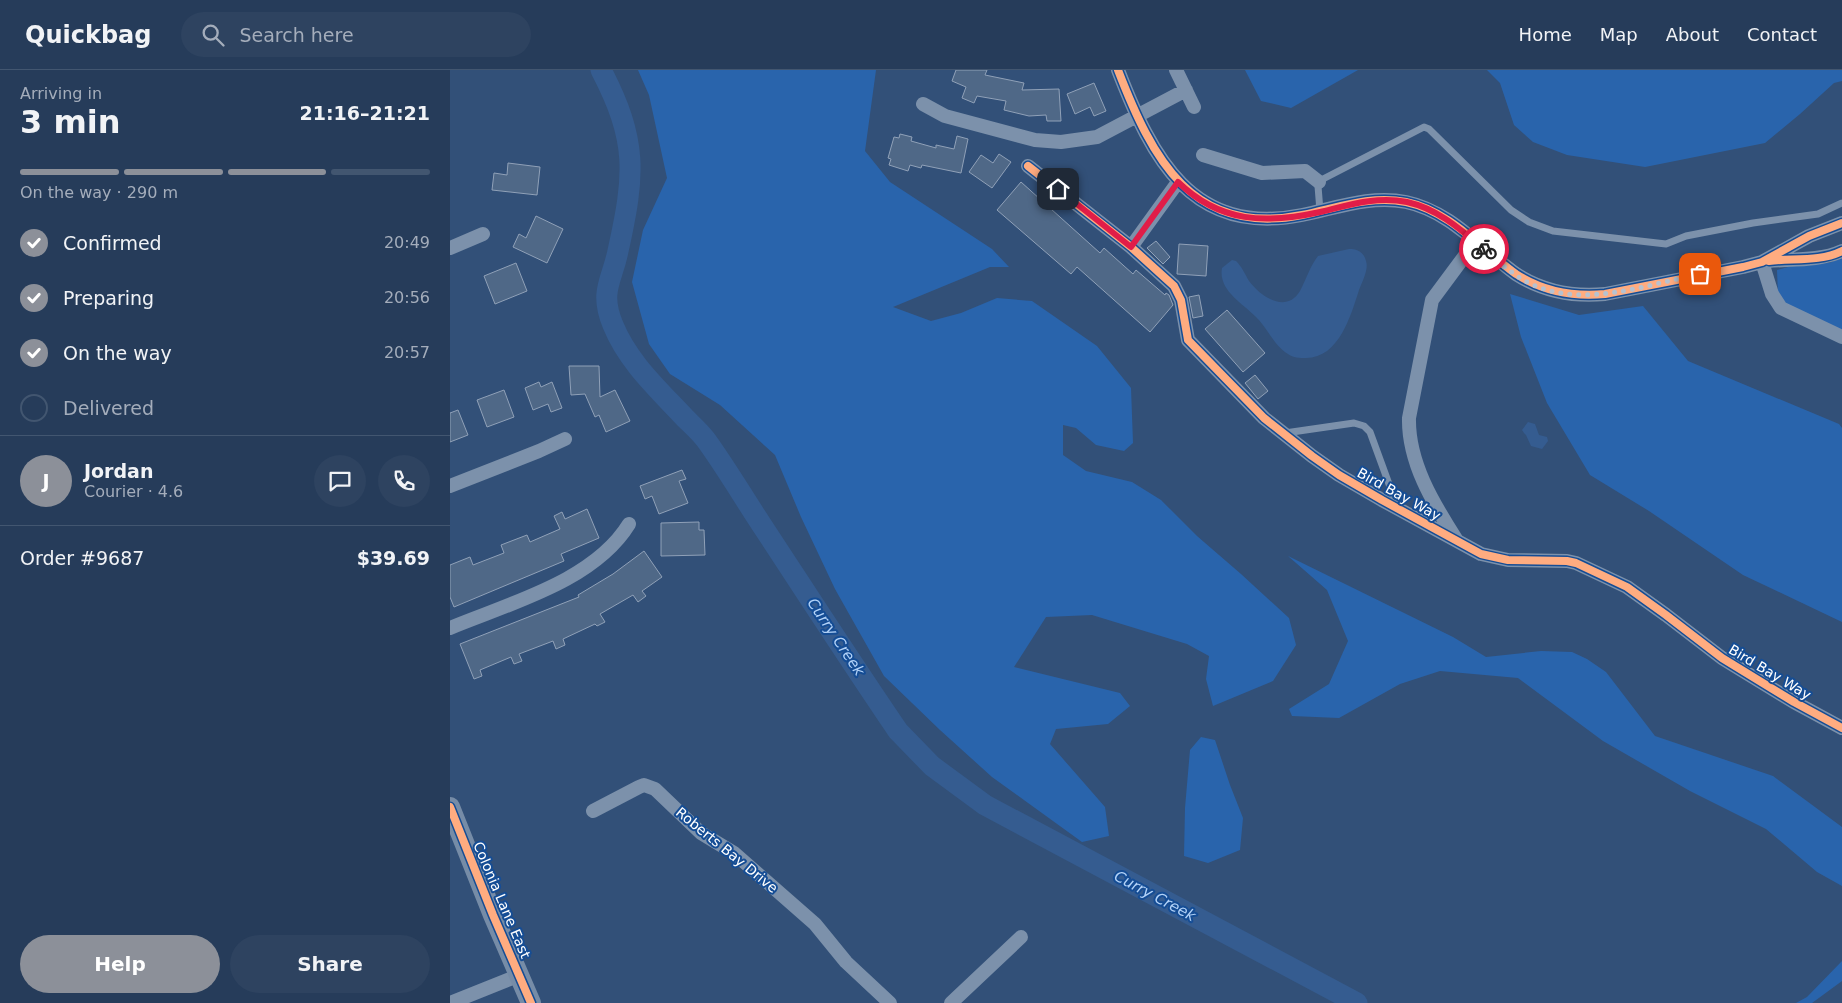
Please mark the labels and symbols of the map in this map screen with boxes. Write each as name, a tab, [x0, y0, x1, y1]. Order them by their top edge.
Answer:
pin	[1037, 168, 1079, 210]
courier	[1459, 224, 1509, 274]
pin	[1679, 253, 1721, 295]
street label: Bird Bay Way	[1354, 464, 1444, 524]
water label: Curry Creek	[803, 595, 869, 680]
street label: Bird Bay Way	[1726, 641, 1814, 703]
street label: Roberts Bay Drive	[673, 804, 781, 896]
street label: Colonia Lane East	[470, 839, 534, 961]
water label: Curry Creek	[1111, 867, 1200, 926]

